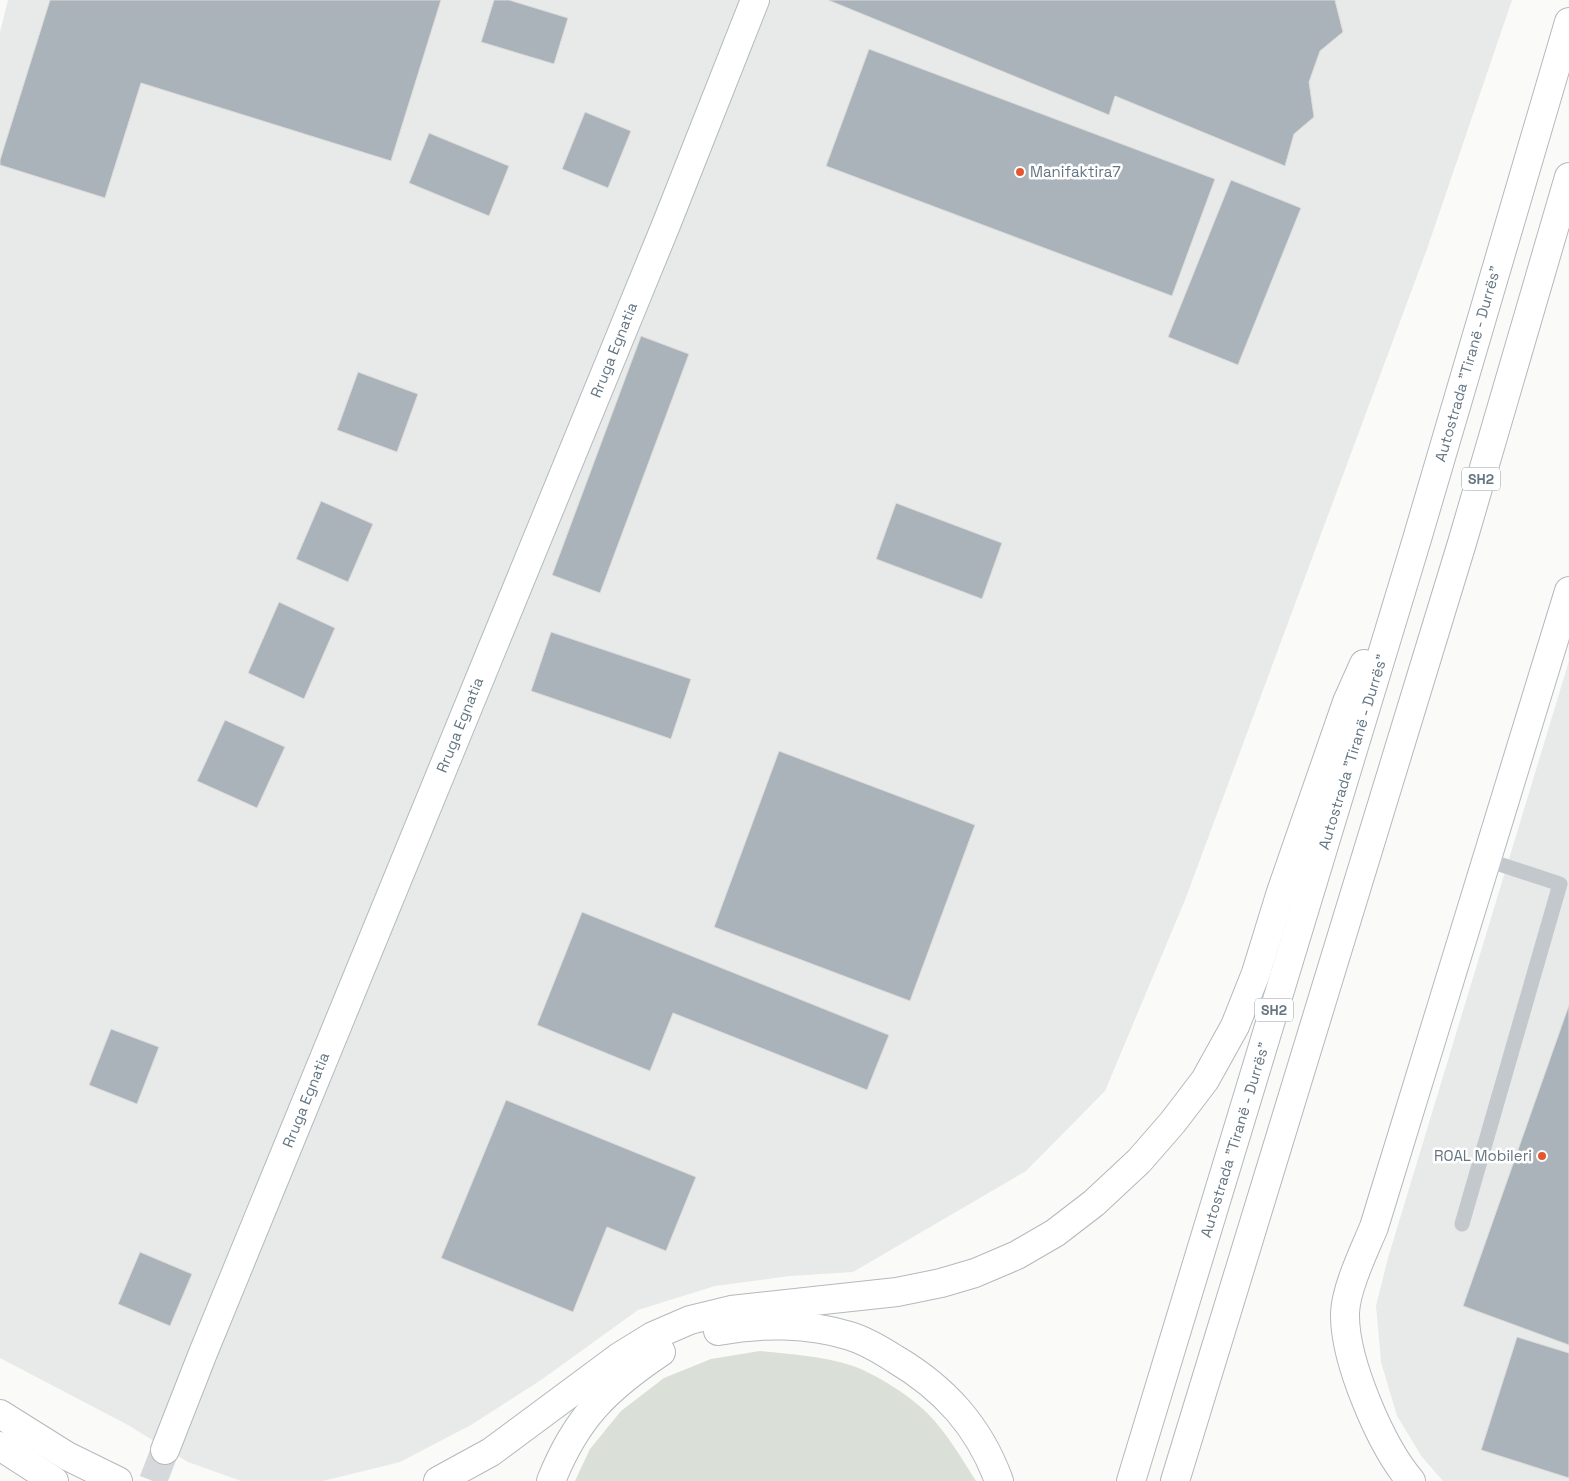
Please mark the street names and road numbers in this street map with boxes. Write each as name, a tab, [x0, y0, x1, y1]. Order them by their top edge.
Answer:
street label: Autostrada "Tiranë - Durrës"	[1430, 264, 1505, 464]
street label: Rruga Egnatia	[586, 299, 641, 400]
road number: SH2	[1462, 468, 1500, 490]
street label: Autostrada "Tiranë - Durrës"	[1314, 652, 1391, 852]
street label: Rruga Egnatia	[432, 674, 487, 775]
road number: SH2	[1255, 998, 1293, 1022]
street label: Autostrada "Tiranë - Durrës"	[1196, 1040, 1273, 1240]
street label: Rruga Egnatia	[278, 1049, 333, 1150]

